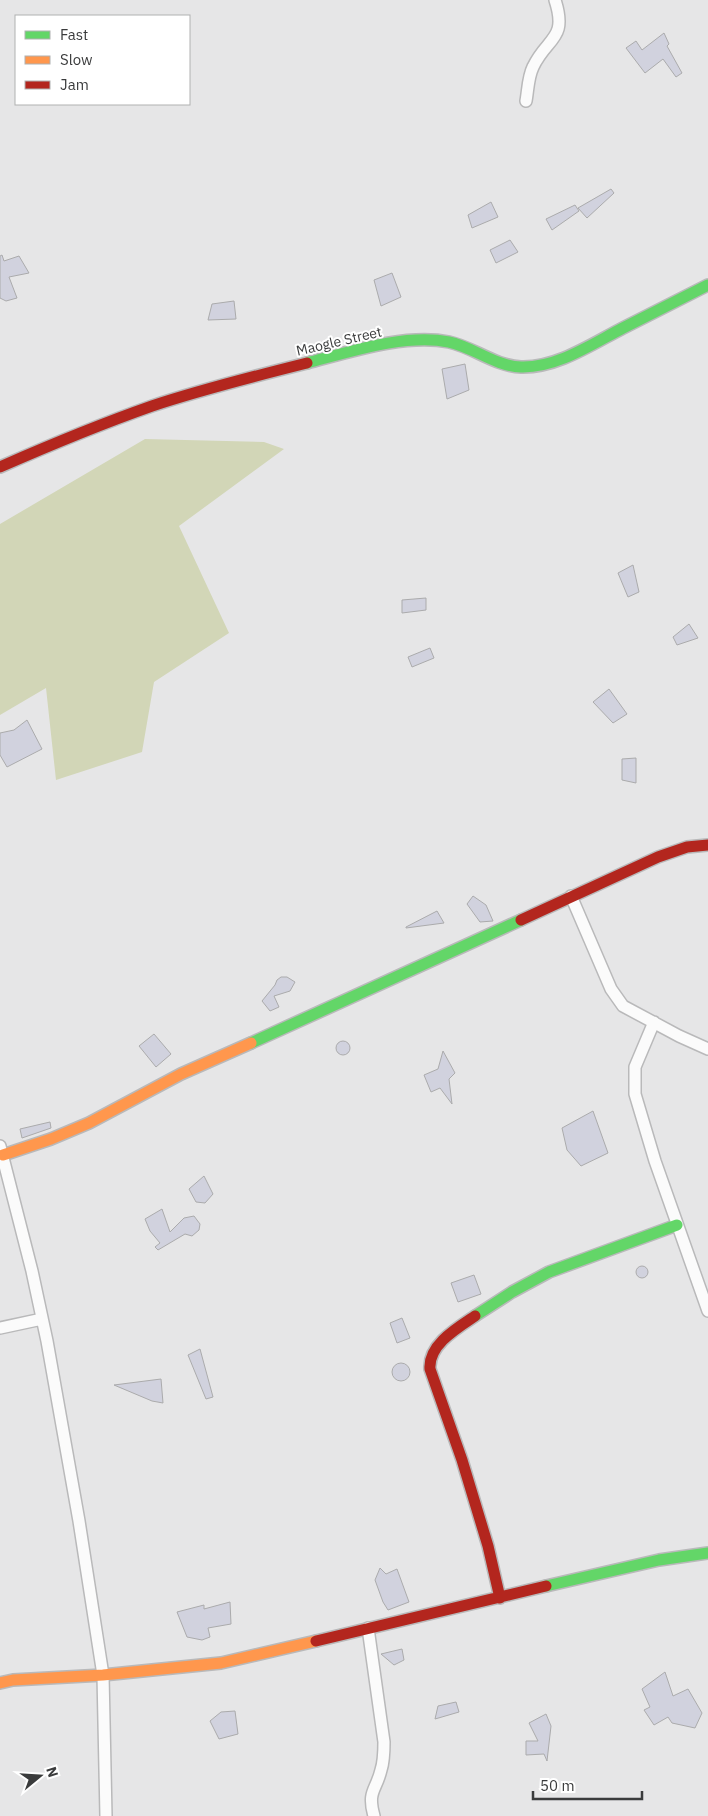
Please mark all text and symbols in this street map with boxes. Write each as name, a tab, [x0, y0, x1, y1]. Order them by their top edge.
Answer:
legend	[15, 15, 190, 105]
text: Fast	[60, 25, 88, 44]
text: Slow	[60, 50, 93, 69]
text: Jam	[60, 75, 89, 94]
street label: Maogle Street	[294, 322, 384, 360]
north arrow	[15, 1751, 65, 1801]
text: N	[42, 1764, 62, 1780]
scale bar	[533, 1768, 642, 1800]
text: 50 m	[540, 1776, 575, 1795]

